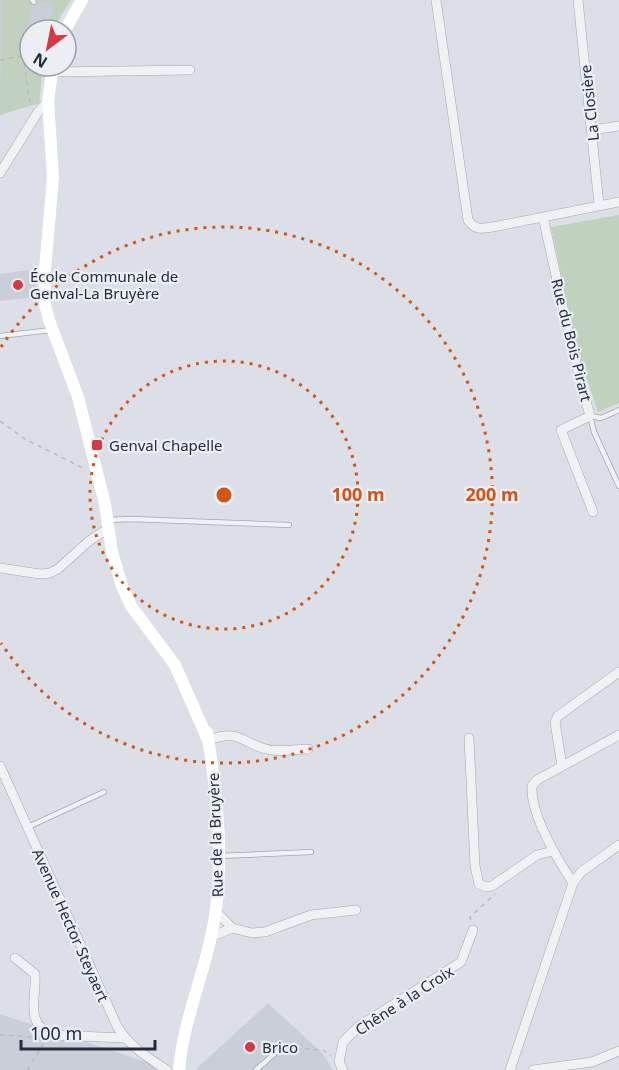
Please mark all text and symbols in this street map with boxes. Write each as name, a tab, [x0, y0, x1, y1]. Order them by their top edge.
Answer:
north arrow	[18, 18, 78, 78]
text: N	[29, 48, 51, 73]
street label: La Closière	[575, 64, 603, 142]
place label: École Communale de Genval-La Bruyère	[30, 266, 178, 303]
street label: Rue du Bois Pirart	[547, 276, 597, 404]
marker: École Communale de Genval-La Bruyère	[11, 278, 25, 292]
place label: Genval Chapelle	[109, 435, 223, 455]
marker: Genval Chapelle	[90, 438, 104, 452]
text: 100 m	[331, 482, 385, 506]
text: 200 m	[465, 482, 519, 506]
centre of rings	[214, 485, 234, 505]
street label: Rue de la Bruyère	[203, 772, 227, 898]
street label: Avenue Hector Steyaert	[28, 845, 114, 1005]
street label: Chêne à la Croix	[351, 961, 457, 1039]
scale bar	[21, 1013, 154, 1051]
text: 100 m	[30, 1021, 82, 1045]
place label: Brico	[262, 1037, 298, 1057]
marker: Brico	[243, 1040, 257, 1054]

